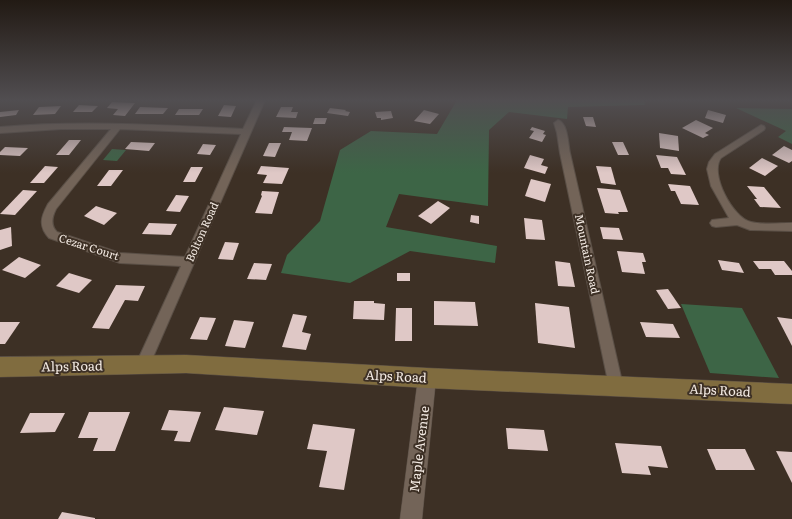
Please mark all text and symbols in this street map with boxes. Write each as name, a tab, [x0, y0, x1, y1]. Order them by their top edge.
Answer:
street label: Bolton Road	[181, 199, 222, 264]
street label: Mountain Road	[572, 212, 604, 295]
street label: Cezar Court	[57, 229, 122, 264]
street label: Alps Road	[41, 355, 103, 376]
street label: Alps Road	[365, 364, 427, 387]
street label: Alps Road	[689, 378, 751, 401]
street label: Maple Avenue	[404, 405, 433, 493]

